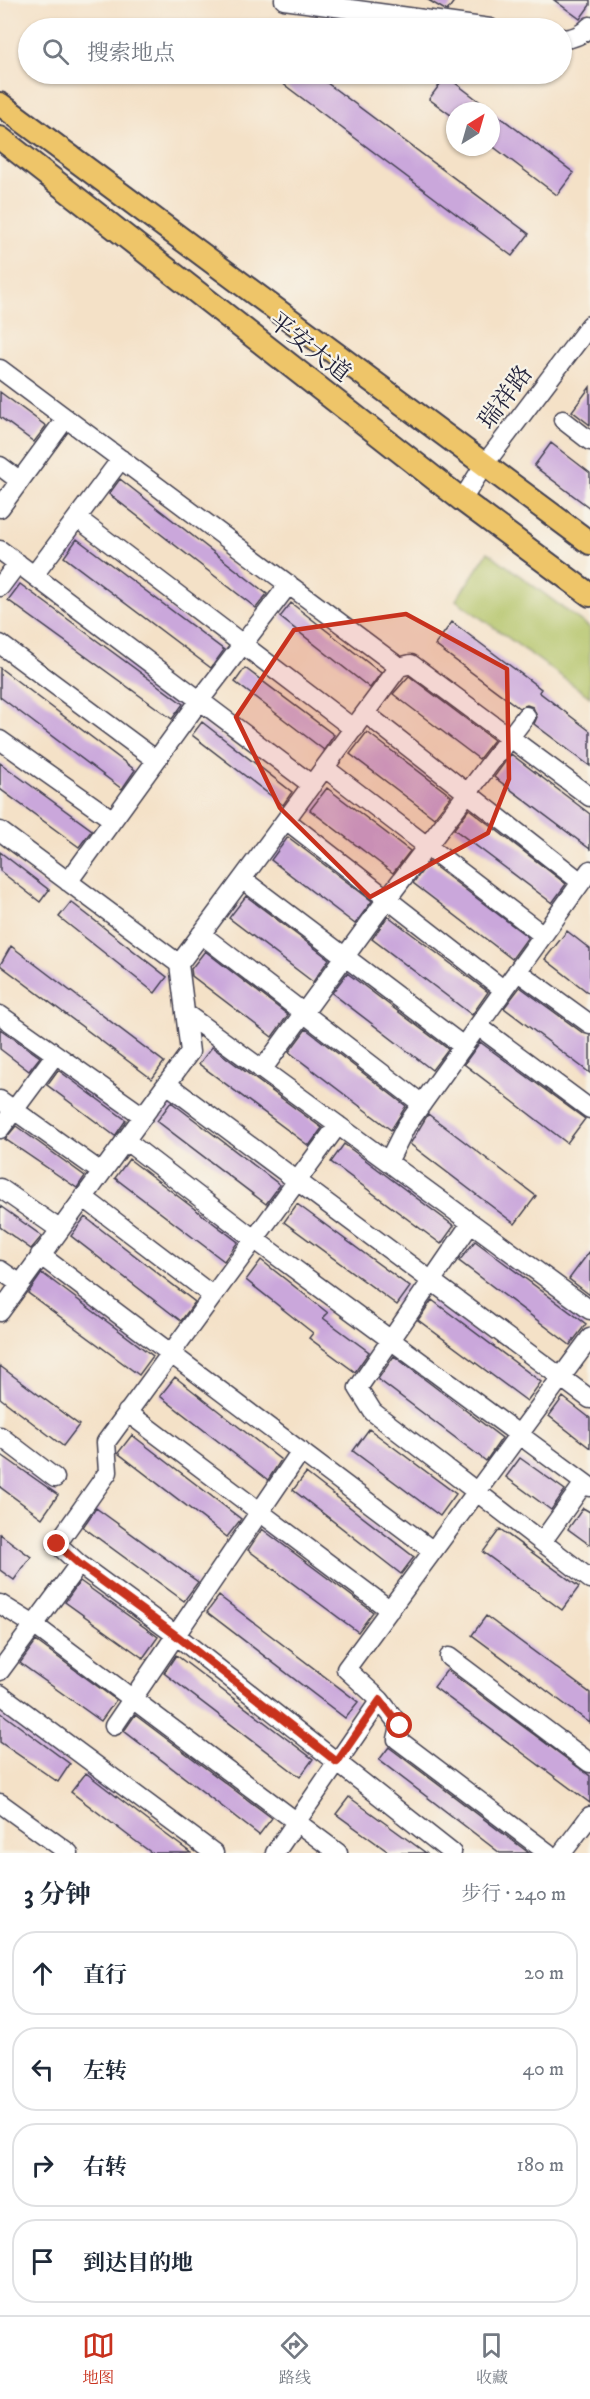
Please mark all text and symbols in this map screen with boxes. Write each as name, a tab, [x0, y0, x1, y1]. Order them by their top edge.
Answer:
search box	[18, 18, 572, 84]
icon: search	[39, 35, 72, 68]
text: 搜索地点	[87, 40, 175, 67]
north arrow	[446, 102, 500, 156]
street label: 平安大道	[262, 306, 356, 389]
street label: 瑞祥路	[472, 360, 539, 435]
route end	[43, 1530, 69, 1556]
route start	[386, 1712, 412, 1738]
text: 3 分钟	[24, 1879, 91, 1912]
text: 步行 · 240 m	[461, 1882, 566, 1907]
icon: ahead	[26, 1957, 59, 1990]
text: 20 m	[524, 1961, 564, 1986]
text: 直行	[83, 1962, 127, 1989]
icon: left	[26, 2053, 59, 2086]
text: 40 m	[522, 2057, 564, 2082]
text: 左转	[83, 2058, 127, 2085]
icon: right	[26, 2149, 59, 2182]
text: 180 m	[517, 2153, 564, 2178]
text: 右转	[83, 2154, 127, 2181]
icon: arrive	[26, 2245, 59, 2278]
text: 到达目的地	[83, 2250, 193, 2277]
tab: 地图	[82, 2329, 115, 2388]
tab: 路线	[278, 2329, 311, 2388]
tab: 收藏	[475, 2329, 508, 2388]

